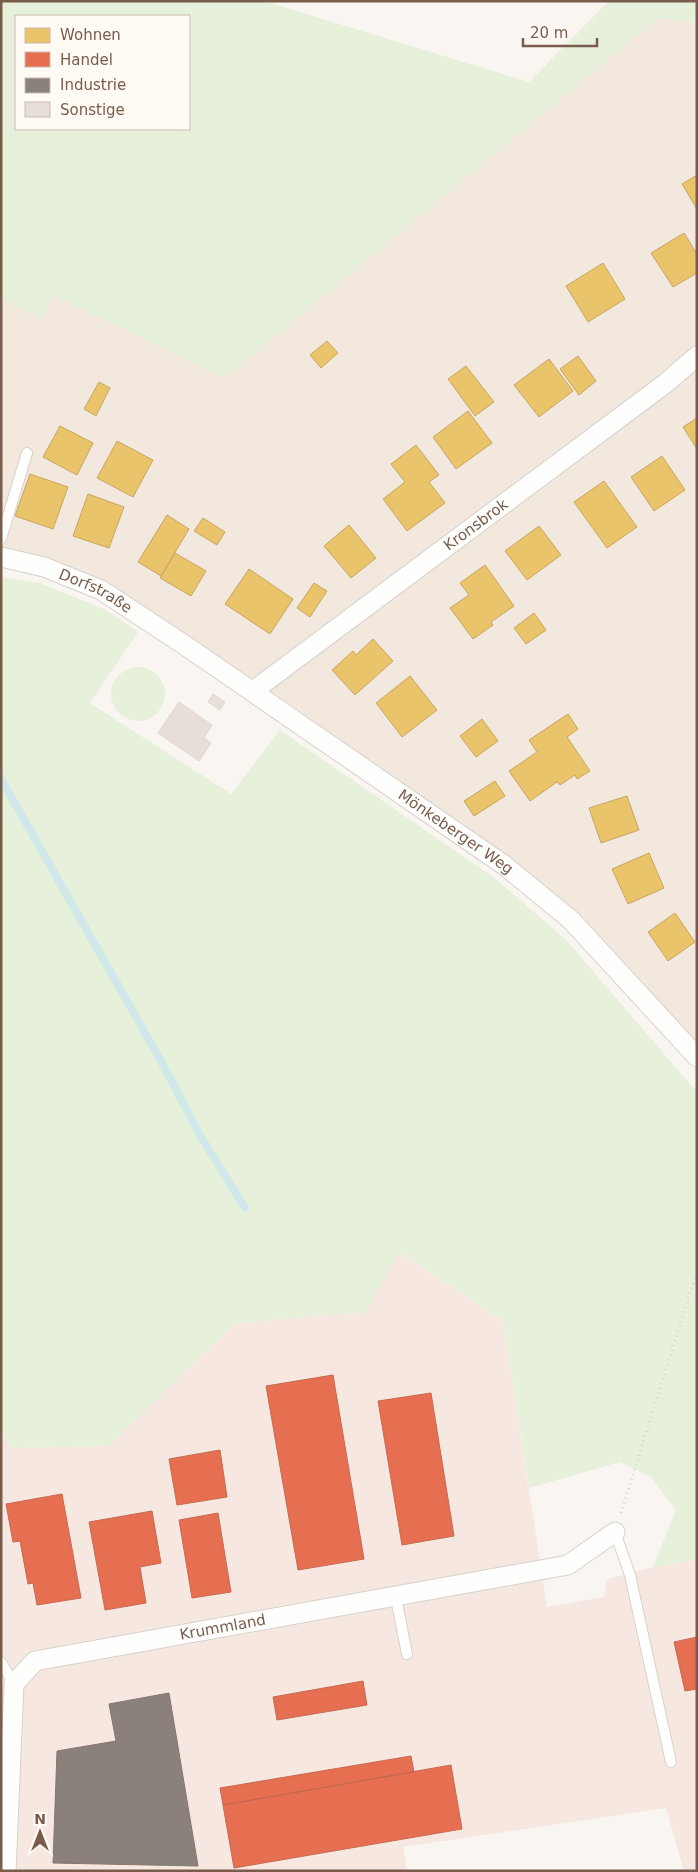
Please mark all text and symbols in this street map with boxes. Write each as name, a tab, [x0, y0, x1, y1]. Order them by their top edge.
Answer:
legend	[15, 15, 190, 130]
scale bar	[523, 15, 597, 47]
text: 20 m	[530, 24, 568, 42]
text: Wohnen	[60, 26, 121, 44]
text: Handel	[60, 51, 113, 69]
text: Industrie	[60, 76, 126, 94]
text: Sonstige	[60, 101, 125, 119]
street label: Kronsbrok	[440, 495, 512, 555]
street label: Dorfstraße	[56, 565, 135, 617]
street label: Mönkeberger Weg	[395, 786, 517, 878]
street label: Krummland	[178, 1611, 267, 1644]
north arrow	[15, 1807, 65, 1857]
text: N	[34, 1811, 46, 1827]

